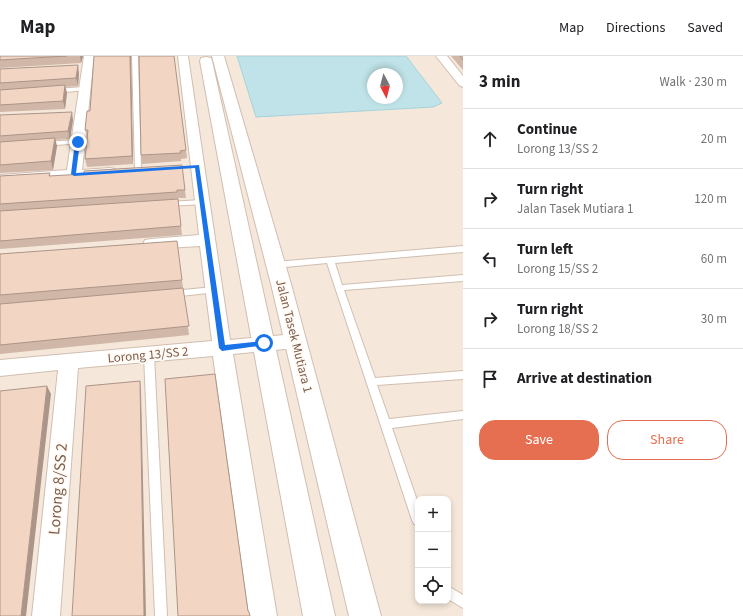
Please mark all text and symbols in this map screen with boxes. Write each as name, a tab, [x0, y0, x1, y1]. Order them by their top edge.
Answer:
text: Map	[20, 14, 55, 41]
text: Map	[559, 18, 584, 38]
text: Directions	[606, 18, 665, 38]
text: Saved	[687, 18, 723, 38]
north arrow	[367, 68, 403, 104]
text: 3 min	[479, 70, 520, 94]
text: Walk · 230 m	[659, 73, 727, 91]
text: Continue	[517, 119, 577, 140]
icon: ahead	[479, 128, 501, 150]
text: 20 m	[701, 130, 727, 148]
route end	[69, 133, 87, 151]
text: Lorong 13/SS 2	[517, 140, 598, 158]
text: Turn right	[517, 179, 583, 200]
icon: right	[479, 188, 501, 210]
text: 120 m	[694, 190, 727, 208]
text: Jalan Tasek Mutiara 1	[517, 200, 633, 218]
text: Turn left	[517, 239, 573, 260]
icon: left	[479, 248, 501, 270]
text: 60 m	[701, 250, 727, 268]
text: Lorong 15/SS 2	[517, 260, 598, 278]
street label: Jalan Tasek Mutiara 1	[271, 277, 317, 395]
text: Turn right	[517, 299, 583, 320]
icon: right	[479, 308, 501, 330]
text: 30 m	[701, 310, 727, 328]
text: Lorong 18/SS 2	[517, 320, 598, 338]
route start	[255, 334, 273, 352]
street label: Lorong 13/SS 2	[107, 342, 189, 368]
icon: arrive	[479, 368, 501, 390]
text: Arrive at destination	[517, 368, 652, 389]
button: Save	[479, 420, 599, 460]
button: Share	[607, 420, 727, 460]
street label: Lorong 8/SS 2	[43, 442, 73, 536]
map controls	[415, 496, 451, 604]
button: +	[415, 496, 451, 532]
button: −	[415, 532, 451, 568]
button: locate	[415, 568, 451, 604]

